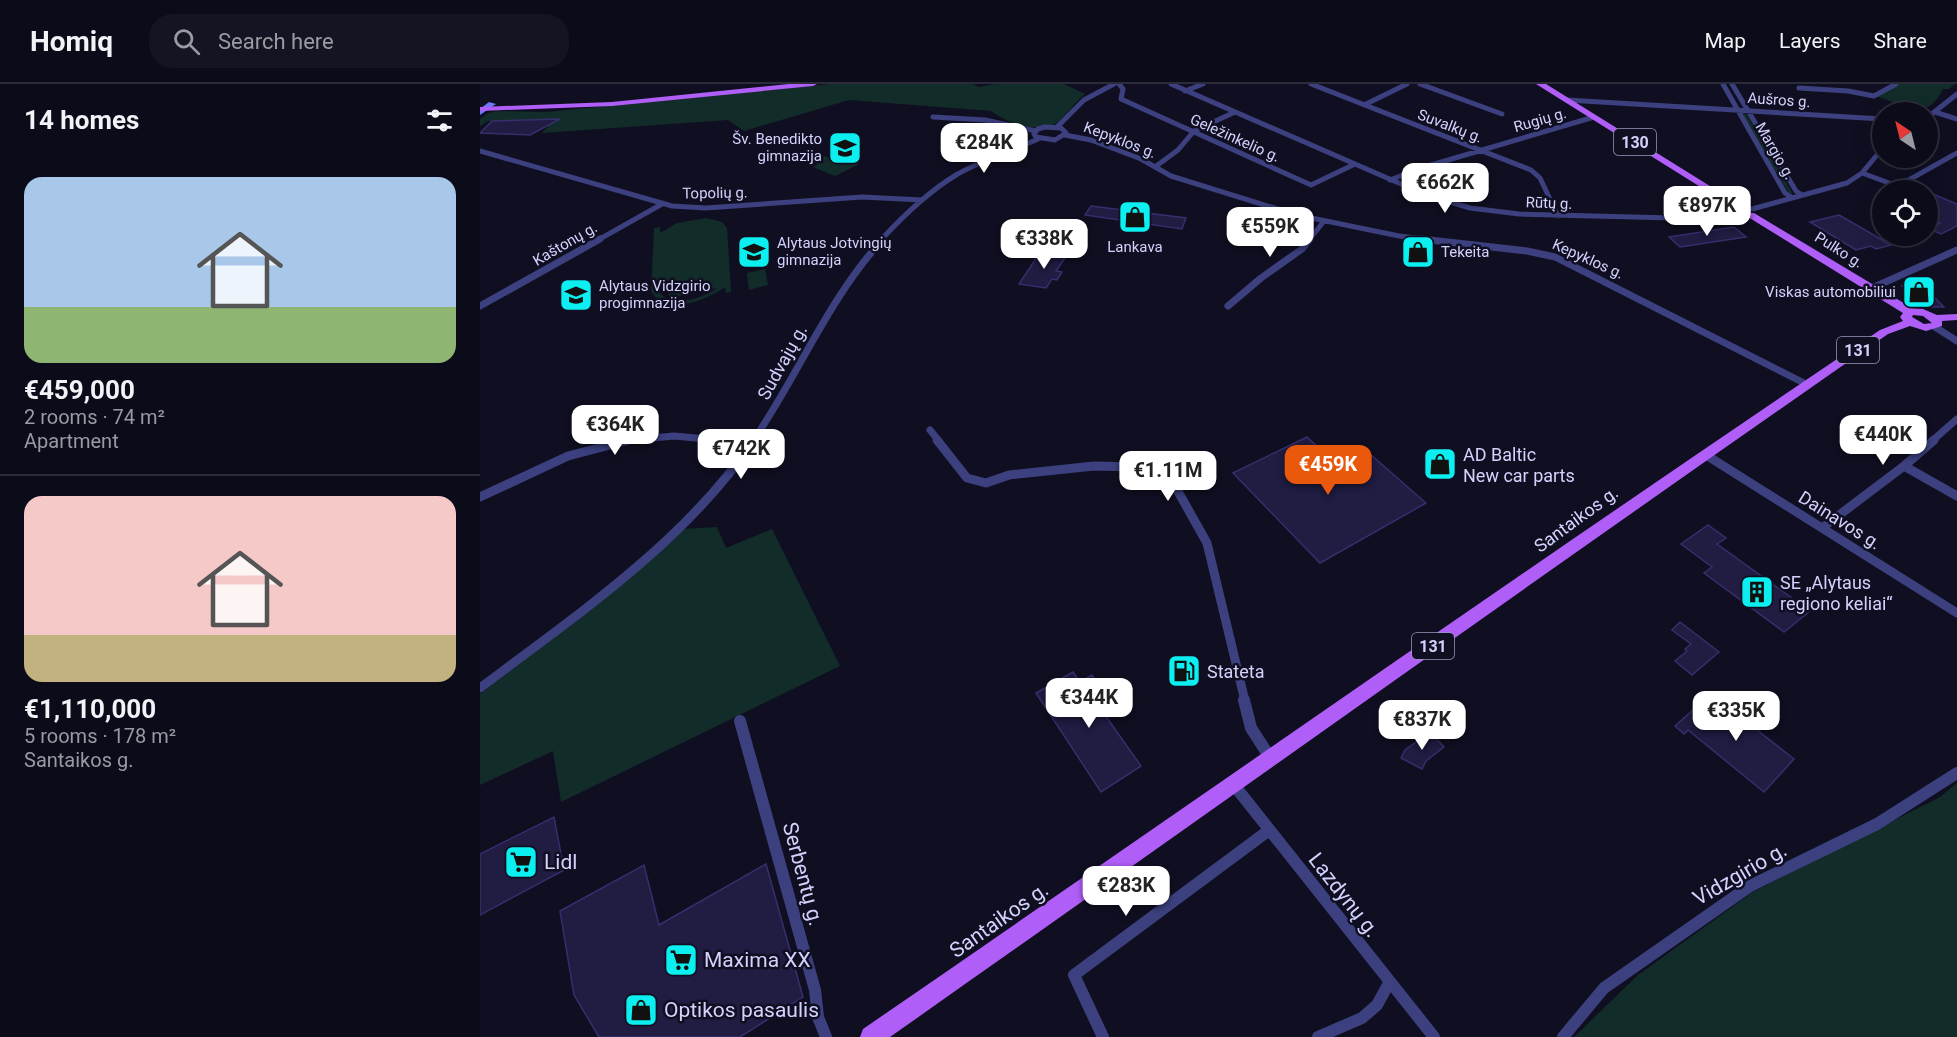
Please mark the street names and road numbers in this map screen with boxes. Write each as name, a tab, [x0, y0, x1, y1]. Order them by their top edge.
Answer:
street label: Aušros g.	[1747, 89, 1811, 111]
street label: Rugių g.	[1512, 104, 1568, 136]
street label: Suvalkų g.	[1415, 105, 1485, 147]
street label: Geležinkelio g.	[1187, 110, 1283, 166]
street label: Kepyklos g.	[1081, 118, 1159, 162]
street label: Margio g.	[1751, 119, 1799, 183]
road number: 130	[1614, 129, 1656, 155]
street label: Topolių g.	[682, 183, 748, 203]
street label: Rūtų g.	[1525, 193, 1573, 213]
street label: Kaštonų g.	[530, 218, 600, 270]
street label: Pulko g.	[1811, 228, 1867, 272]
street label: Kepyklos g.	[1550, 235, 1626, 283]
street label: Sudvajų g.	[753, 321, 811, 403]
road number: 131	[1837, 337, 1879, 363]
street label: Santaikos g.	[1530, 482, 1622, 556]
street label: Dainavos g.	[1795, 486, 1885, 554]
road number: 131	[1412, 633, 1454, 659]
street label: Serbentų g.	[778, 820, 828, 928]
street label: Vidzgirio g.	[1689, 838, 1791, 910]
street label: Lazdynų g.	[1304, 848, 1384, 942]
street label: Santaikos g.	[945, 877, 1053, 963]

